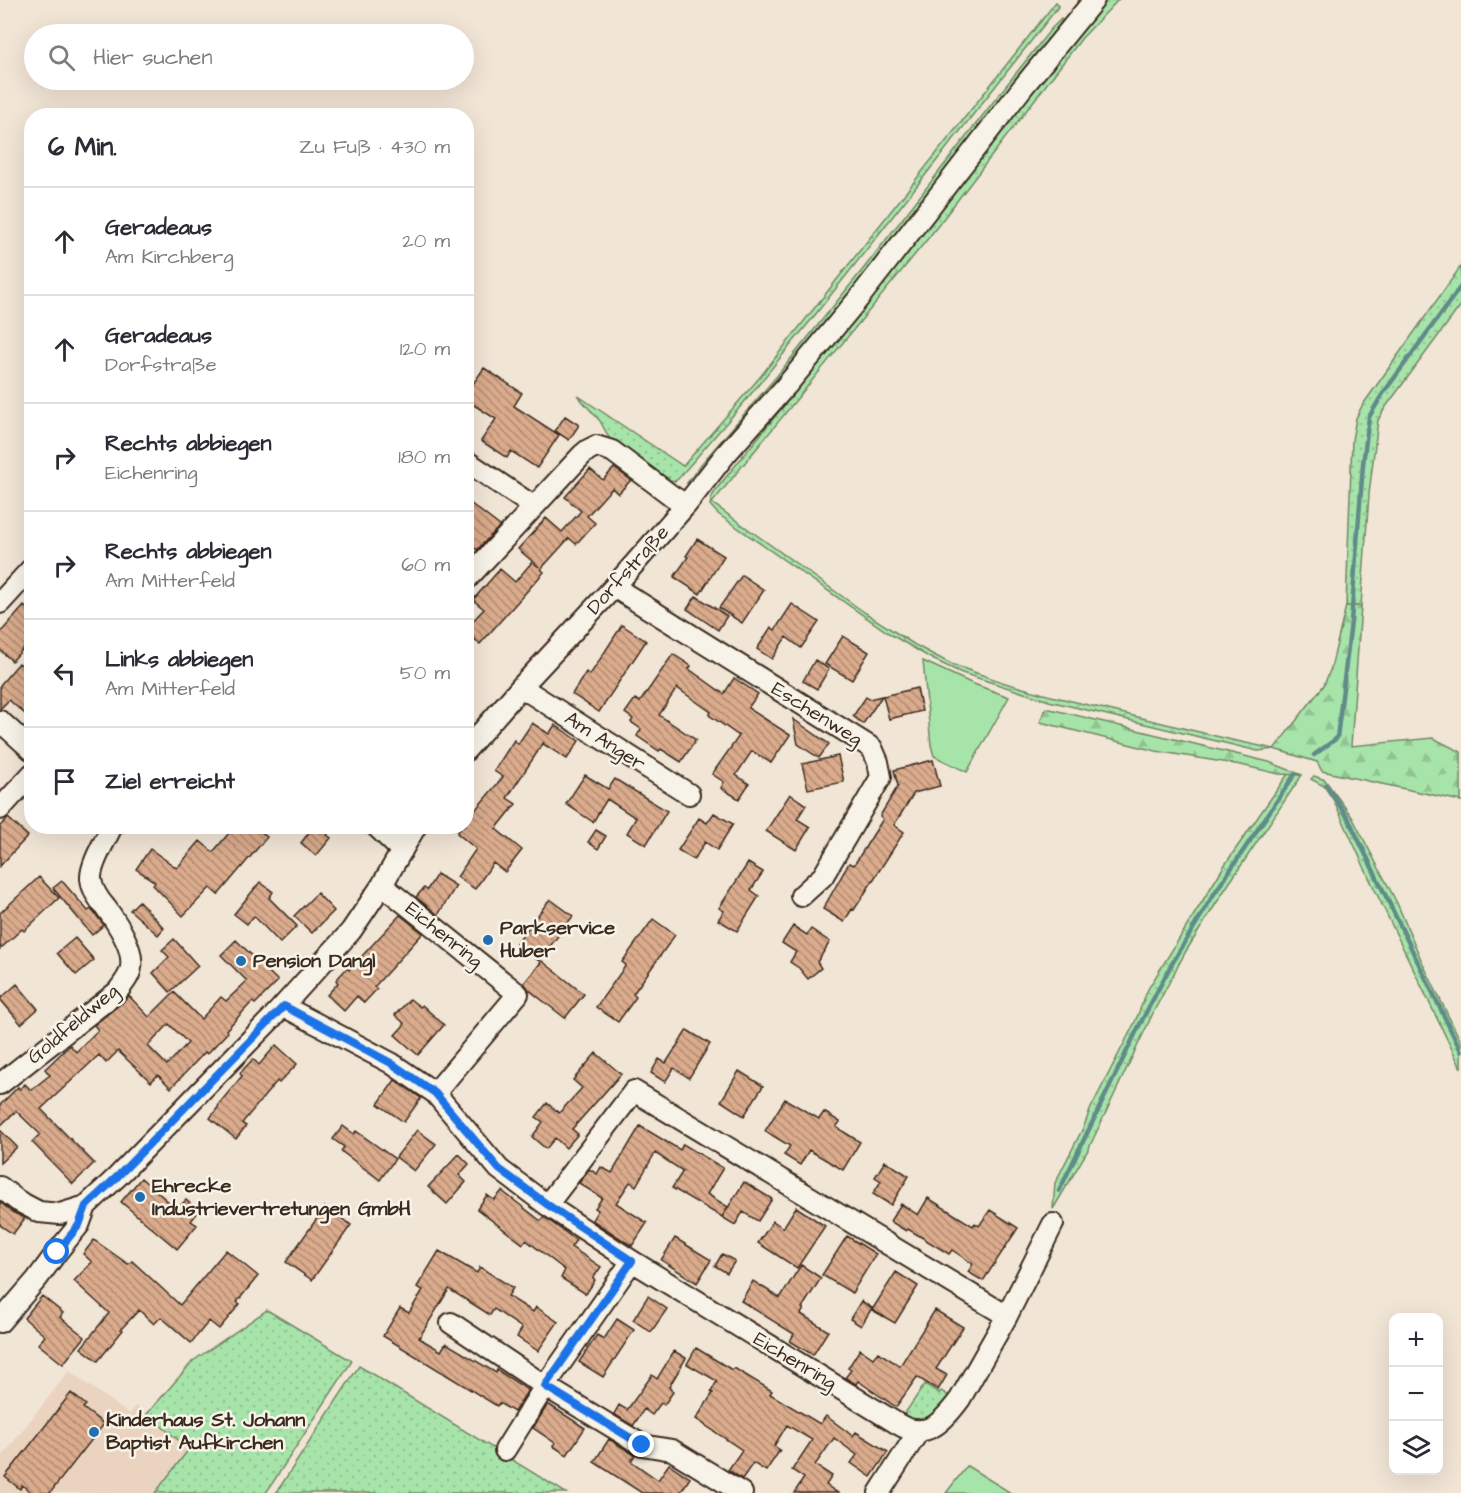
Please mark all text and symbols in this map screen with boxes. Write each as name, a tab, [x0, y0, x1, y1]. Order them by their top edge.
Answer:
search box	[24, 24, 474, 90]
icon: search	[45, 41, 78, 74]
text: Hier suchen	[93, 42, 212, 73]
text: 6 Min.	[48, 129, 117, 165]
text: Zu Fuß · 430 m	[299, 133, 450, 161]
text: Geradeaus	[105, 212, 212, 243]
icon: ahead	[48, 225, 81, 258]
text: 20 m	[402, 227, 450, 255]
text: Am Kirchberg	[105, 243, 234, 271]
text: Geradeaus	[105, 320, 212, 351]
icon: ahead	[48, 333, 81, 366]
text: 120 m	[400, 335, 450, 363]
text: Dorfstraße	[105, 351, 217, 379]
text: Rechts abbiegen	[105, 428, 272, 459]
icon: right	[48, 441, 81, 474]
text: 180 m	[398, 443, 450, 471]
text: Eichenring	[105, 459, 198, 487]
street label: Dorfstraße	[580, 519, 676, 621]
text: Rechts abbiegen	[105, 536, 272, 567]
icon: right	[48, 549, 81, 582]
text: 60 m	[401, 551, 450, 579]
text: Am Mitterfeld	[105, 567, 235, 595]
text: Links abbiegen	[105, 644, 253, 675]
icon: left	[48, 657, 81, 690]
text: 50 m	[400, 659, 450, 687]
text: Am Mitterfeld	[105, 675, 235, 703]
street label: Eschenweg	[766, 675, 868, 754]
street label: Am Anger	[559, 704, 651, 778]
icon: arrive	[48, 765, 81, 798]
text: Ziel erreicht	[105, 766, 235, 797]
street label: Eichenring	[399, 895, 489, 976]
place label: Parkservice Huber	[500, 914, 615, 965]
marker: Parkservice Huber	[481, 933, 495, 947]
place label: Pension Dangl	[253, 947, 376, 976]
marker: Pension Dangl	[234, 954, 248, 968]
street label: Goldfeldweg	[21, 977, 126, 1071]
place label: Ehrecke Industrievertretungen GmbH	[152, 1172, 411, 1224]
marker: Ehrecke Industrievertretungen GmbH	[133, 1190, 147, 1204]
route start	[43, 1238, 69, 1264]
map controls	[1389, 1313, 1443, 1475]
button: +	[1389, 1313, 1443, 1367]
street label: Eichenring	[748, 1325, 842, 1398]
button: −	[1389, 1367, 1443, 1421]
place label: Kinderhaus St. Johann Baptist Aufkirchen	[106, 1406, 305, 1457]
button: layers	[1389, 1421, 1443, 1475]
marker: Kinderhaus St. Johann Baptist Aufkirchen	[87, 1425, 101, 1439]
route end	[628, 1431, 654, 1457]

